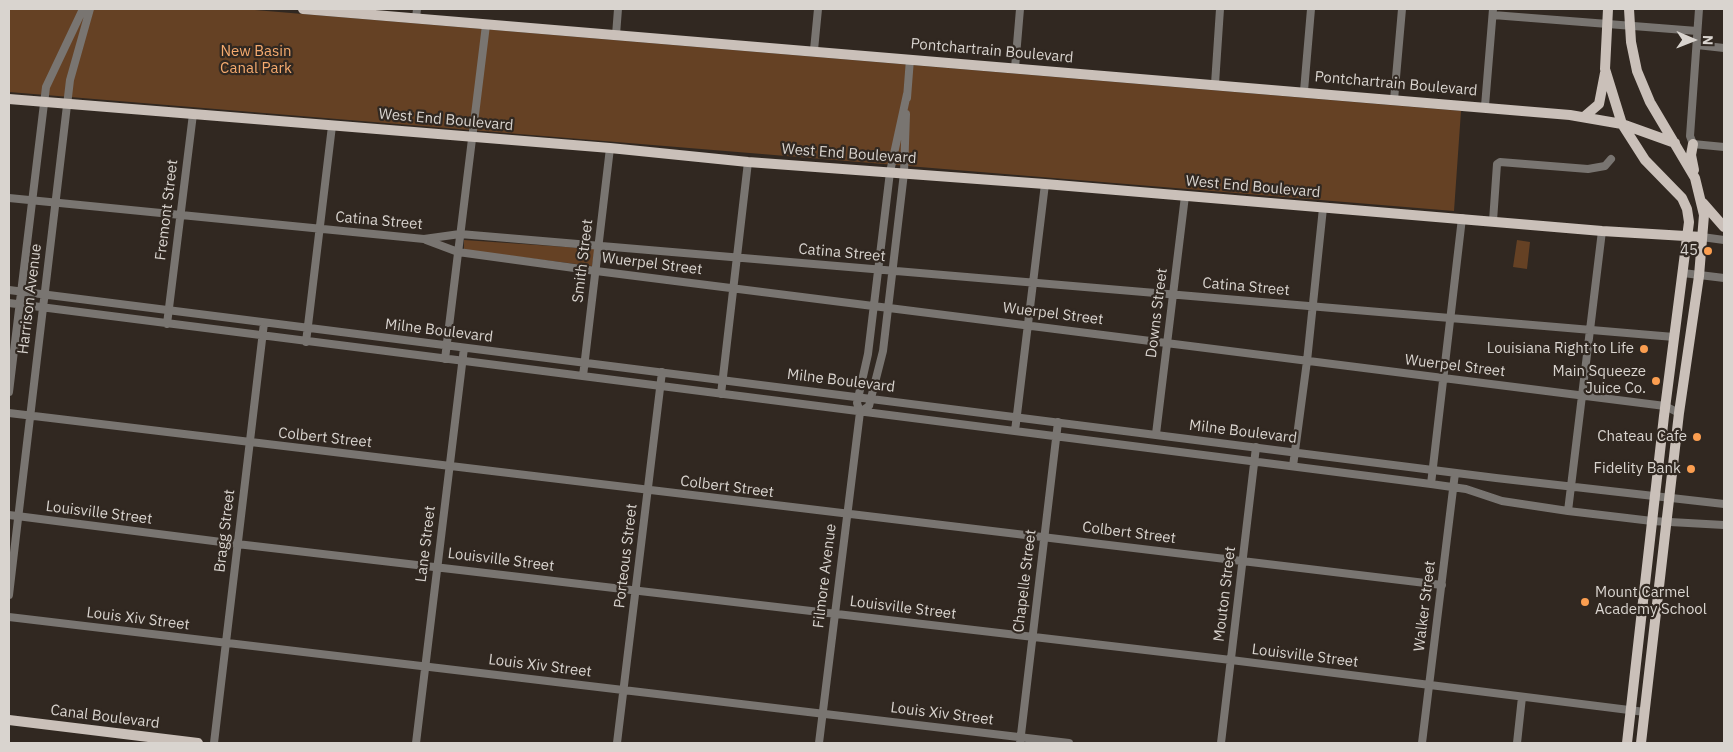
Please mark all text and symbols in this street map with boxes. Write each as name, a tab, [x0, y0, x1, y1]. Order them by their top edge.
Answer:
north arrow	[1668, 15, 1718, 65]
street label: Pontchartrain Boulevard	[910, 35, 1074, 67]
text: N	[1699, 35, 1717, 45]
park label: New Basin Canal Park	[220, 43, 292, 78]
street label: Pontchartrain Boulevard	[1314, 68, 1478, 100]
street label: West End Boulevard	[378, 105, 514, 135]
street label: West End Boulevard	[781, 140, 917, 168]
street label: Fremont Street	[152, 158, 182, 262]
street label: West End Boulevard	[1185, 172, 1321, 202]
street label: Catina Street	[335, 208, 423, 234]
street label: Smith Street	[569, 218, 597, 304]
street label: Catina Street	[798, 240, 886, 266]
place label: 45	[1680, 242, 1698, 260]
street label: Harrison Avenue	[14, 243, 46, 355]
marker: 45	[1702, 245, 1714, 257]
street label: Wuerpel Street	[601, 249, 703, 279]
street label: Downs Street	[1143, 267, 1171, 359]
street label: Catina Street	[1202, 274, 1290, 300]
street label: Wuerpel Street	[1002, 299, 1104, 329]
street label: Milne Boulevard	[384, 315, 494, 347]
place label: Louisiana Right to Life	[1487, 340, 1634, 358]
marker: Louisiana Right to Life	[1638, 343, 1650, 355]
street label: Wuerpel Street	[1404, 351, 1506, 381]
place label: Main Squeeze Juice Co.	[1553, 363, 1646, 398]
street label: Milne Boulevard	[786, 365, 896, 397]
marker: Main Squeeze Juice Co.	[1650, 375, 1662, 387]
street label: Milne Boulevard	[1188, 416, 1298, 448]
street label: Colbert Street	[277, 424, 373, 452]
place label: Chateau Cafe	[1597, 428, 1687, 446]
marker: Chateau Cafe	[1691, 431, 1703, 443]
place label: Fidelity Bank	[1594, 460, 1681, 478]
marker: Fidelity Bank	[1685, 463, 1697, 475]
street label: Colbert Street	[679, 472, 775, 502]
street label: Bragg Street	[211, 488, 239, 574]
street label: Louisville Street	[45, 498, 153, 528]
street label: Porteous Street	[611, 503, 641, 609]
street label: Lane Street	[412, 505, 440, 583]
street label: Colbert Street	[1081, 518, 1177, 548]
street label: Filmore Avenue	[810, 523, 840, 629]
street label: Chapelle Street	[1010, 528, 1040, 634]
street label: Louisville Street	[447, 545, 555, 575]
street label: Mouton Street	[1210, 545, 1240, 643]
street label: Walker Street	[1410, 560, 1440, 652]
place label: Mount Carmel Academy School	[1595, 584, 1707, 619]
street label: Louisville Street	[849, 593, 957, 623]
marker: Mount Carmel Academy School	[1579, 596, 1591, 608]
street label: Louis Xiv Street	[85, 604, 191, 634]
street label: Louisville Street	[1251, 641, 1359, 671]
street label: Louis Xiv Street	[487, 651, 593, 681]
street label: Louis Xiv Street	[889, 699, 995, 729]
street label: Canal Boulevard	[49, 701, 161, 733]

